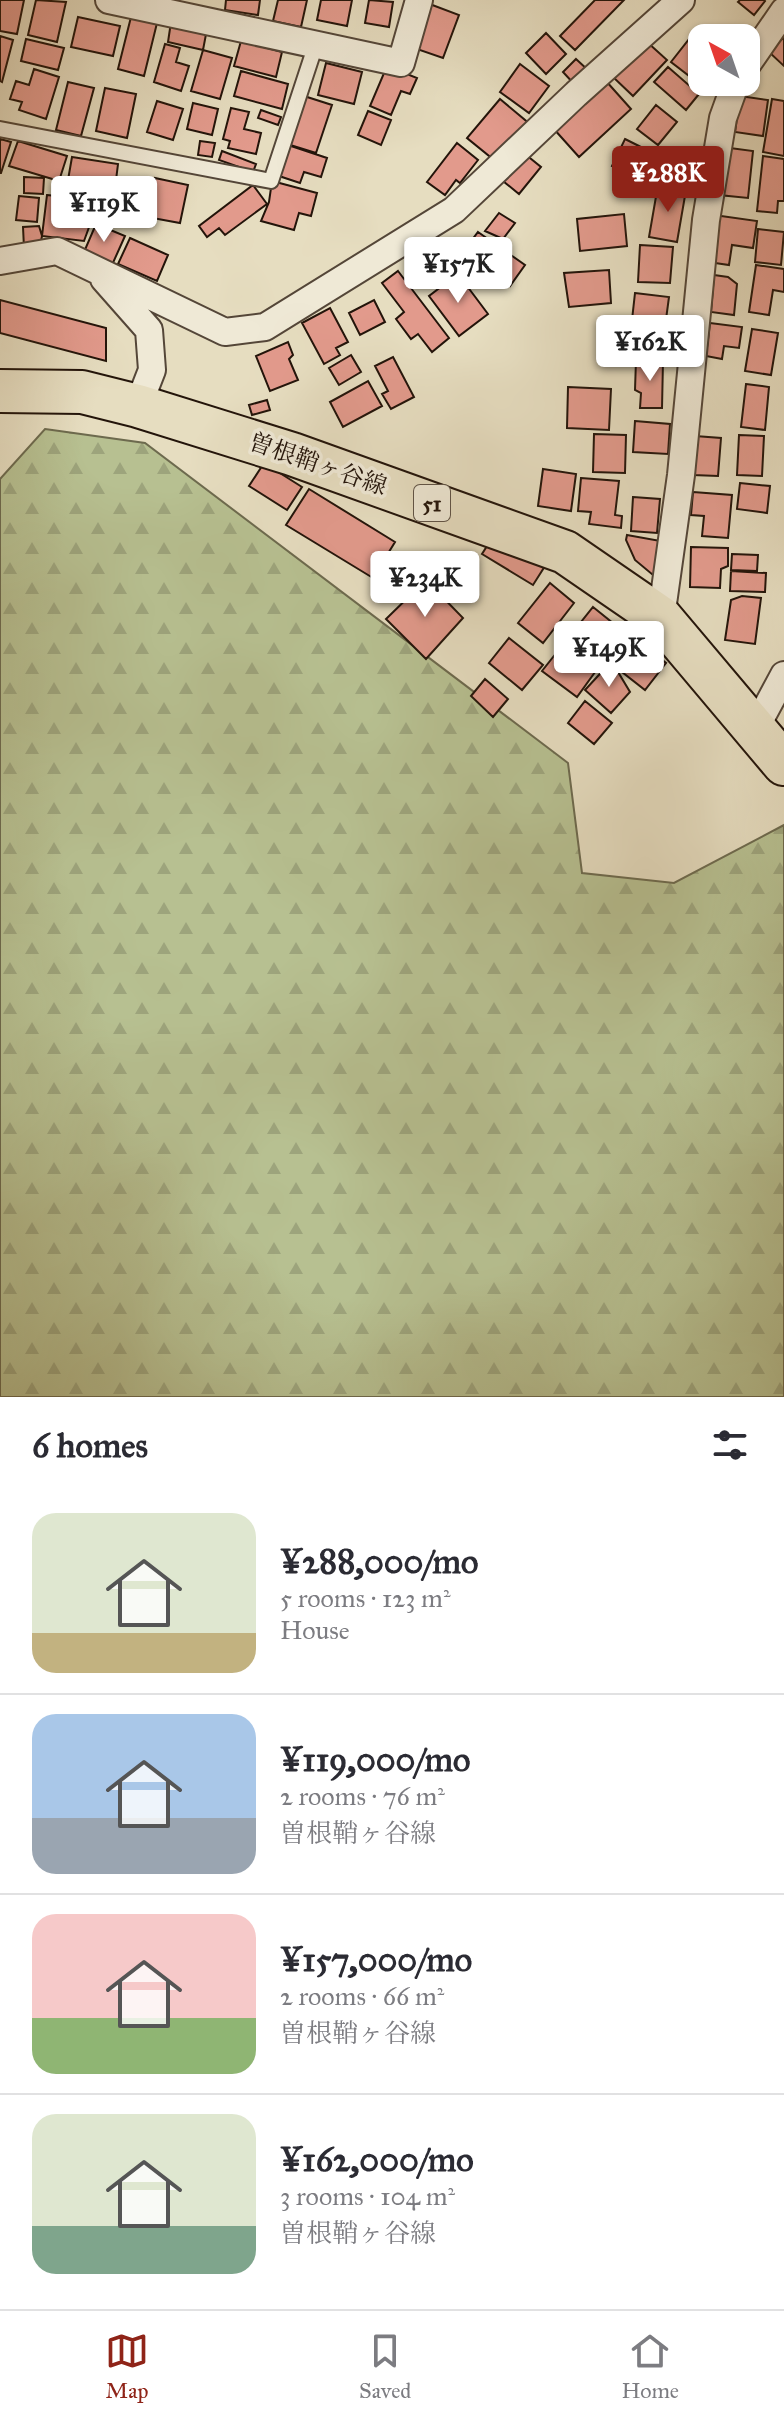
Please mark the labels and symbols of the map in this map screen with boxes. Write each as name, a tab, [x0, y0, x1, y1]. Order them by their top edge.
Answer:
north arrow	[688, 24, 760, 96]
pin: ¥288K	[612, 146, 724, 214]
pin: ¥119K	[48, 176, 160, 244]
pin: ¥157K	[402, 237, 514, 305]
pin: ¥162K	[594, 315, 706, 383]
street label: 曽根鞘ヶ谷線	[245, 426, 391, 502]
road number: 51	[414, 485, 450, 521]
pin: ¥234K	[369, 551, 481, 619]
pin: ¥149K	[553, 621, 665, 689]

